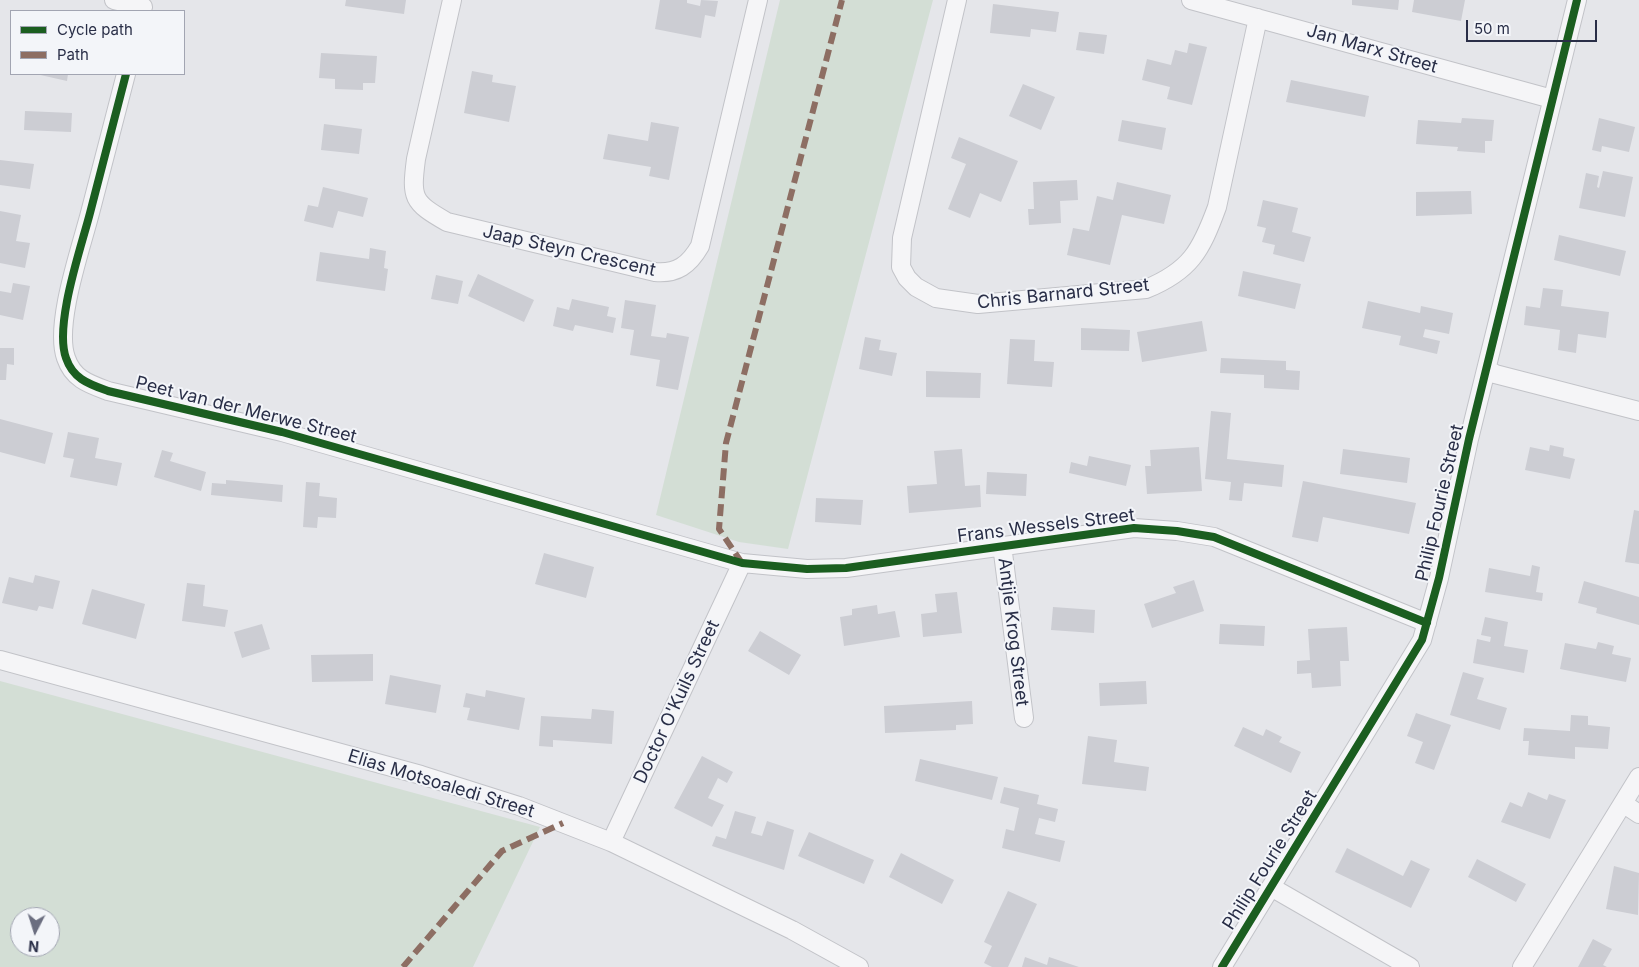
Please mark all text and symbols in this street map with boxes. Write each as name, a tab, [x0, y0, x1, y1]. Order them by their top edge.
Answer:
legend	[10, 10, 185, 75]
scale bar	[1469, 10, 1600, 42]
text: 50 m	[1474, 19, 1510, 38]
text: Cycle path	[57, 20, 133, 39]
street label: Jan Marx Street	[1304, 20, 1440, 78]
text: Path	[57, 45, 89, 64]
street label: Jaap Steyn Crescent	[480, 221, 658, 281]
street label: Chris Barnard Street	[976, 274, 1150, 314]
street label: Peet van der Merwe Street	[133, 372, 359, 448]
street label: Philip Fourie Street	[1411, 422, 1469, 584]
street label: Frans Wessels Street	[956, 504, 1136, 548]
street label: Antjie Krog Street	[993, 556, 1033, 708]
street label: Doctor O'Kuils Street	[630, 617, 724, 787]
street label: Elias Motsoaledi Street	[345, 745, 537, 823]
street label: Philip Fourie Street	[1218, 786, 1322, 934]
north arrow	[10, 907, 60, 957]
text: N	[28, 938, 40, 955]

